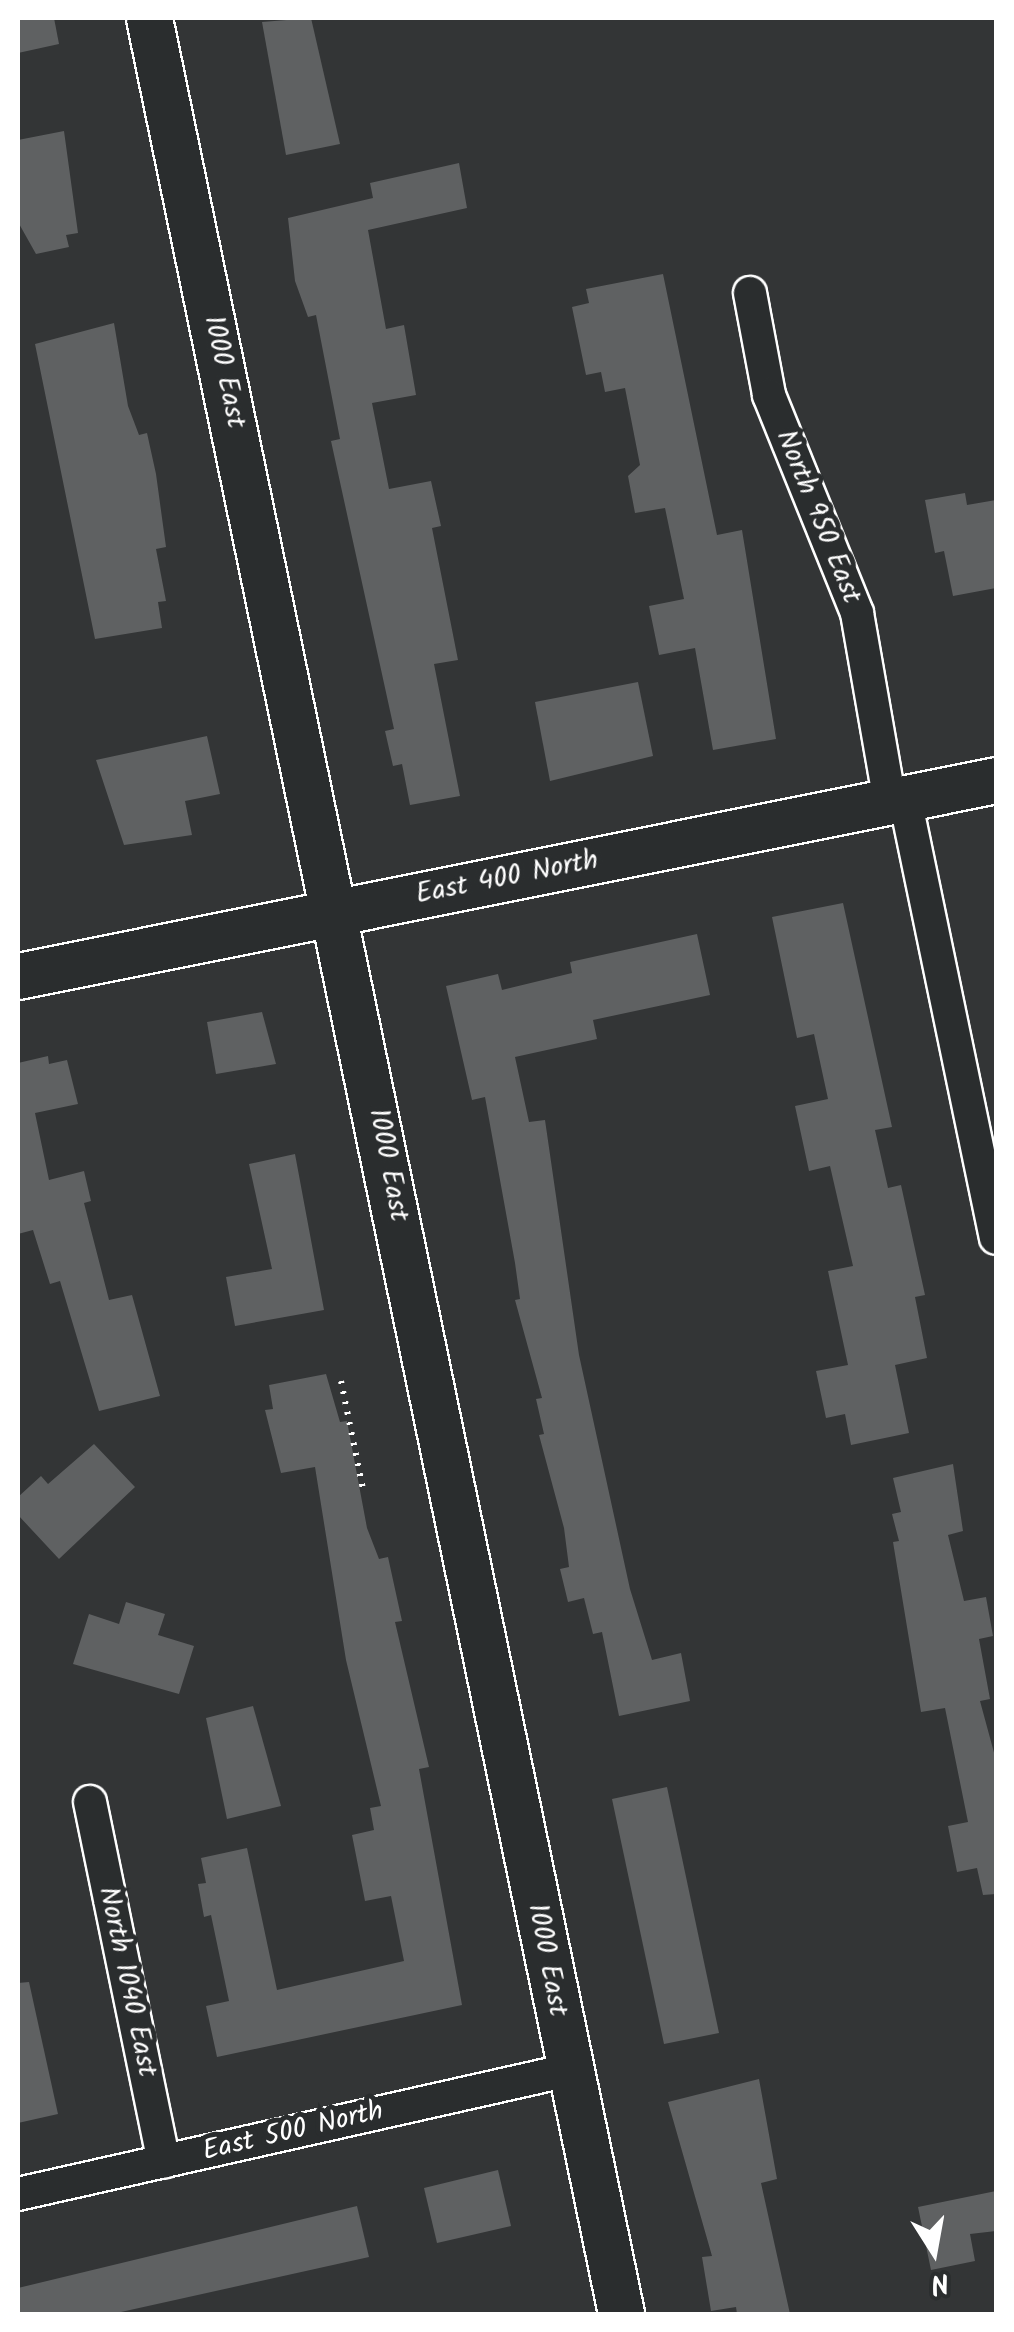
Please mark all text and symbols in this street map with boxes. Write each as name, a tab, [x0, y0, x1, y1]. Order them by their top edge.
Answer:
street label: 1000 East	[196, 313, 252, 431]
street label: North 950 East	[768, 425, 868, 609]
street label: East 400 North	[413, 844, 601, 912]
street label: 1000 East	[361, 1106, 415, 1224]
street label: North 1040 East	[90, 1884, 164, 2080]
street label: 1000 East	[520, 1901, 574, 2019]
street label: East 500 North	[199, 2095, 387, 2169]
north arrow	[884, 2202, 984, 2302]
text: N	[927, 2258, 953, 2306]

